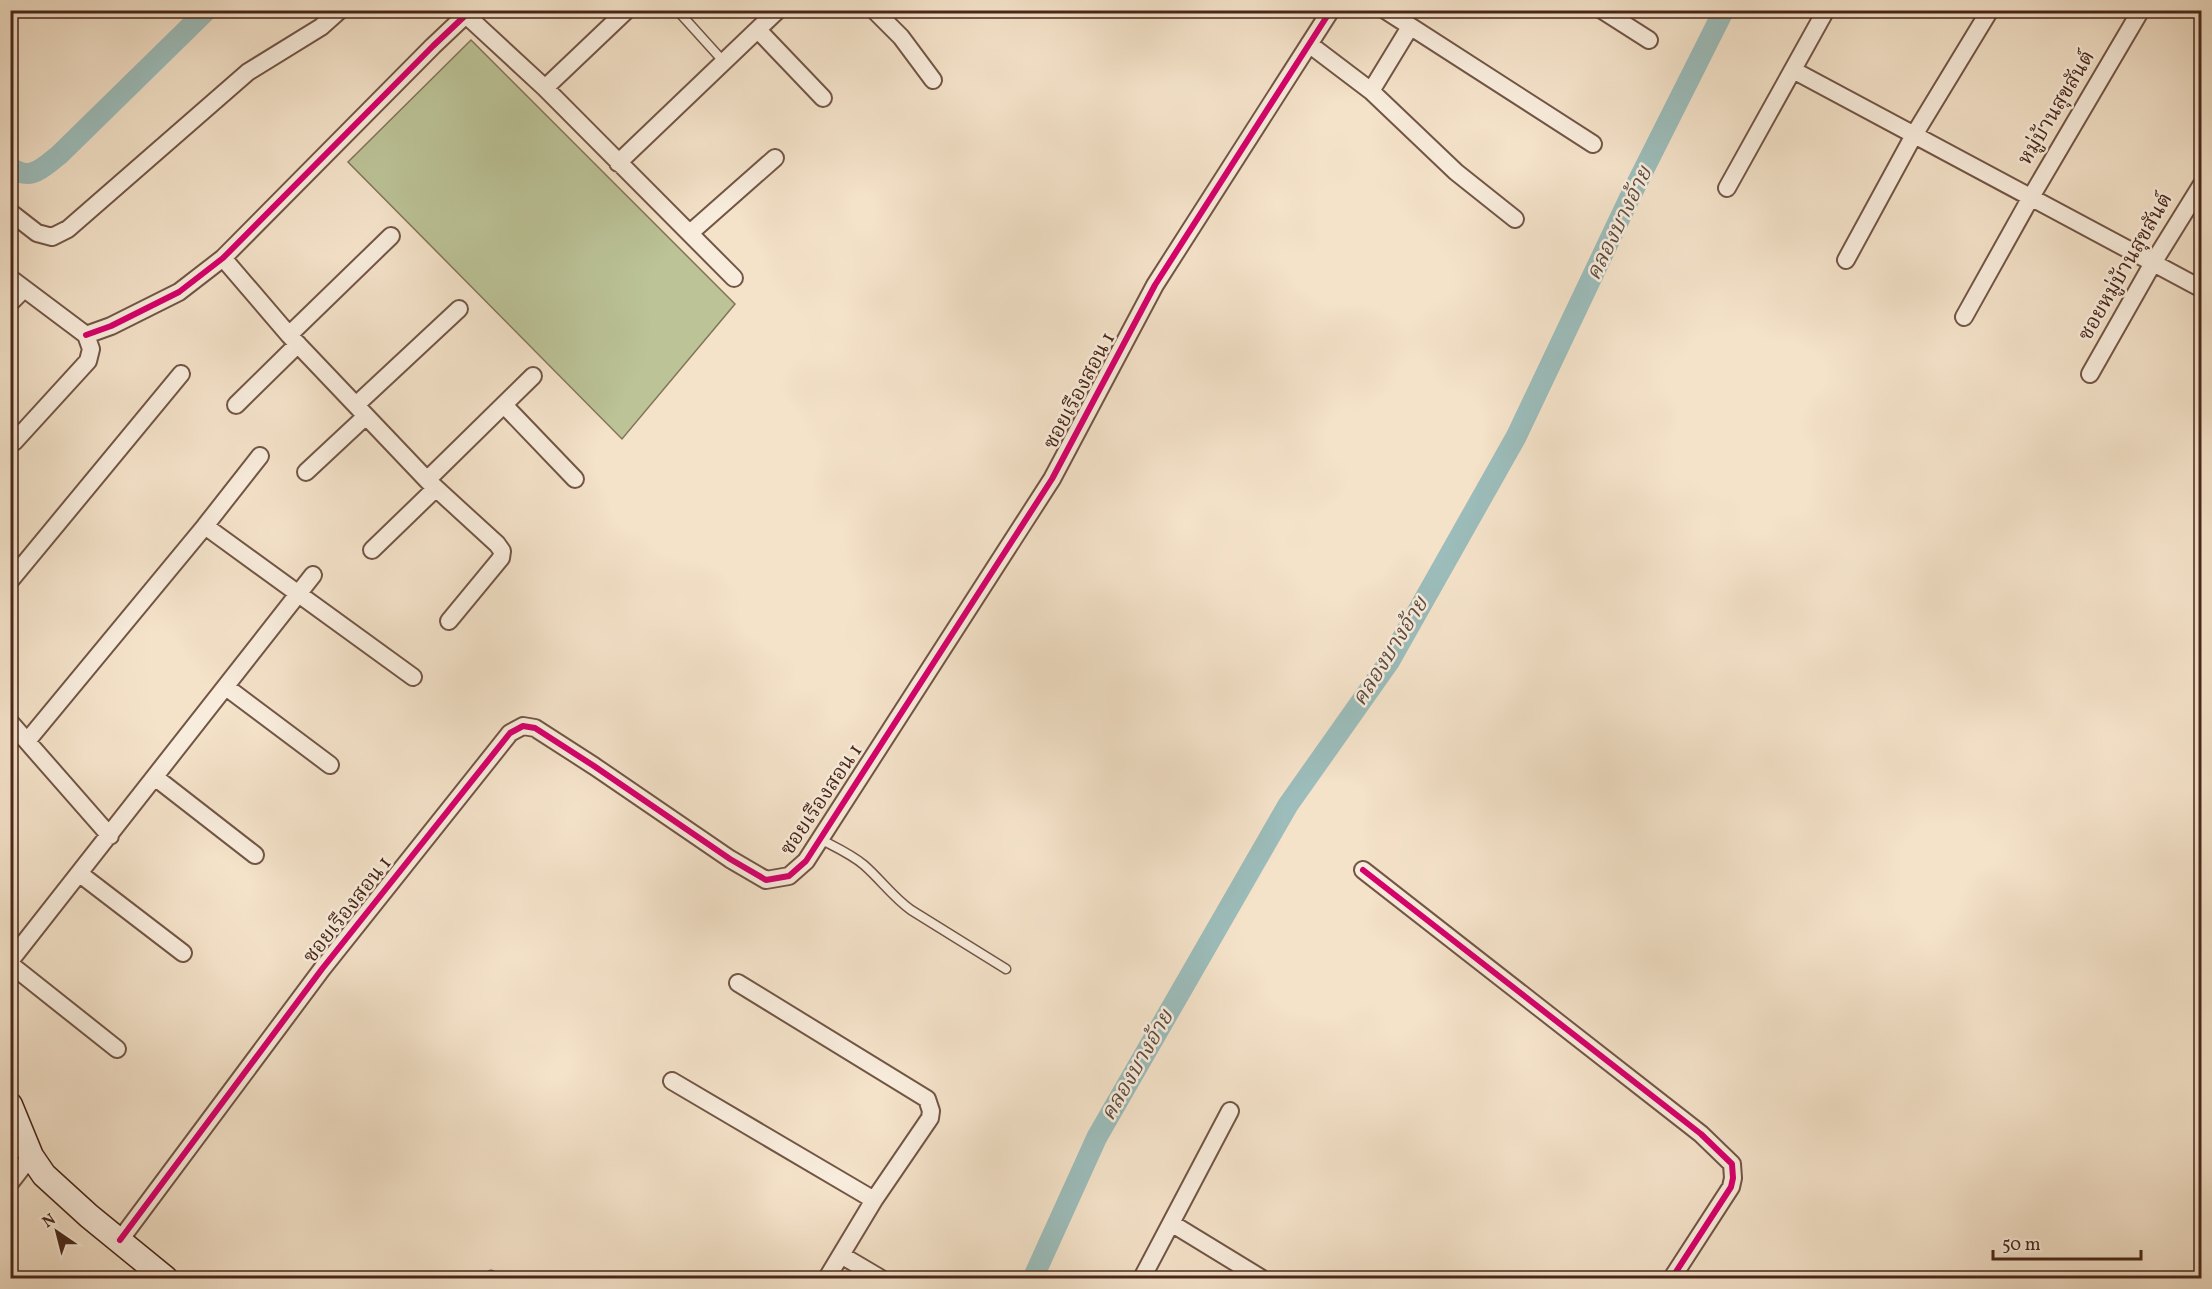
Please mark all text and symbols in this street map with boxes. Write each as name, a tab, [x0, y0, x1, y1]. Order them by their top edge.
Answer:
street label: หมู่บ้านสุขสันต์	[2011, 45, 2103, 171]
water label: คลองบางอ้าย	[1579, 160, 1662, 286]
street label: ซอยหมู่บ้านสุขสันต์	[2072, 188, 2180, 346]
street label: ซอยเรืองสอน 1	[1037, 327, 1123, 455]
water label: คลองบางอ้าย	[1345, 590, 1438, 712]
street label: ซอยเรืองสอน 1	[774, 738, 870, 862]
street label: ซอยเรืองสอน 1	[297, 850, 399, 970]
water label: คลองบางอ้าย	[1094, 1003, 1183, 1127]
north arrow	[27, 1202, 87, 1262]
text: N	[38, 1209, 61, 1234]
scale bar	[1993, 1223, 2142, 1261]
text: 50 m	[2002, 1233, 2041, 1258]

